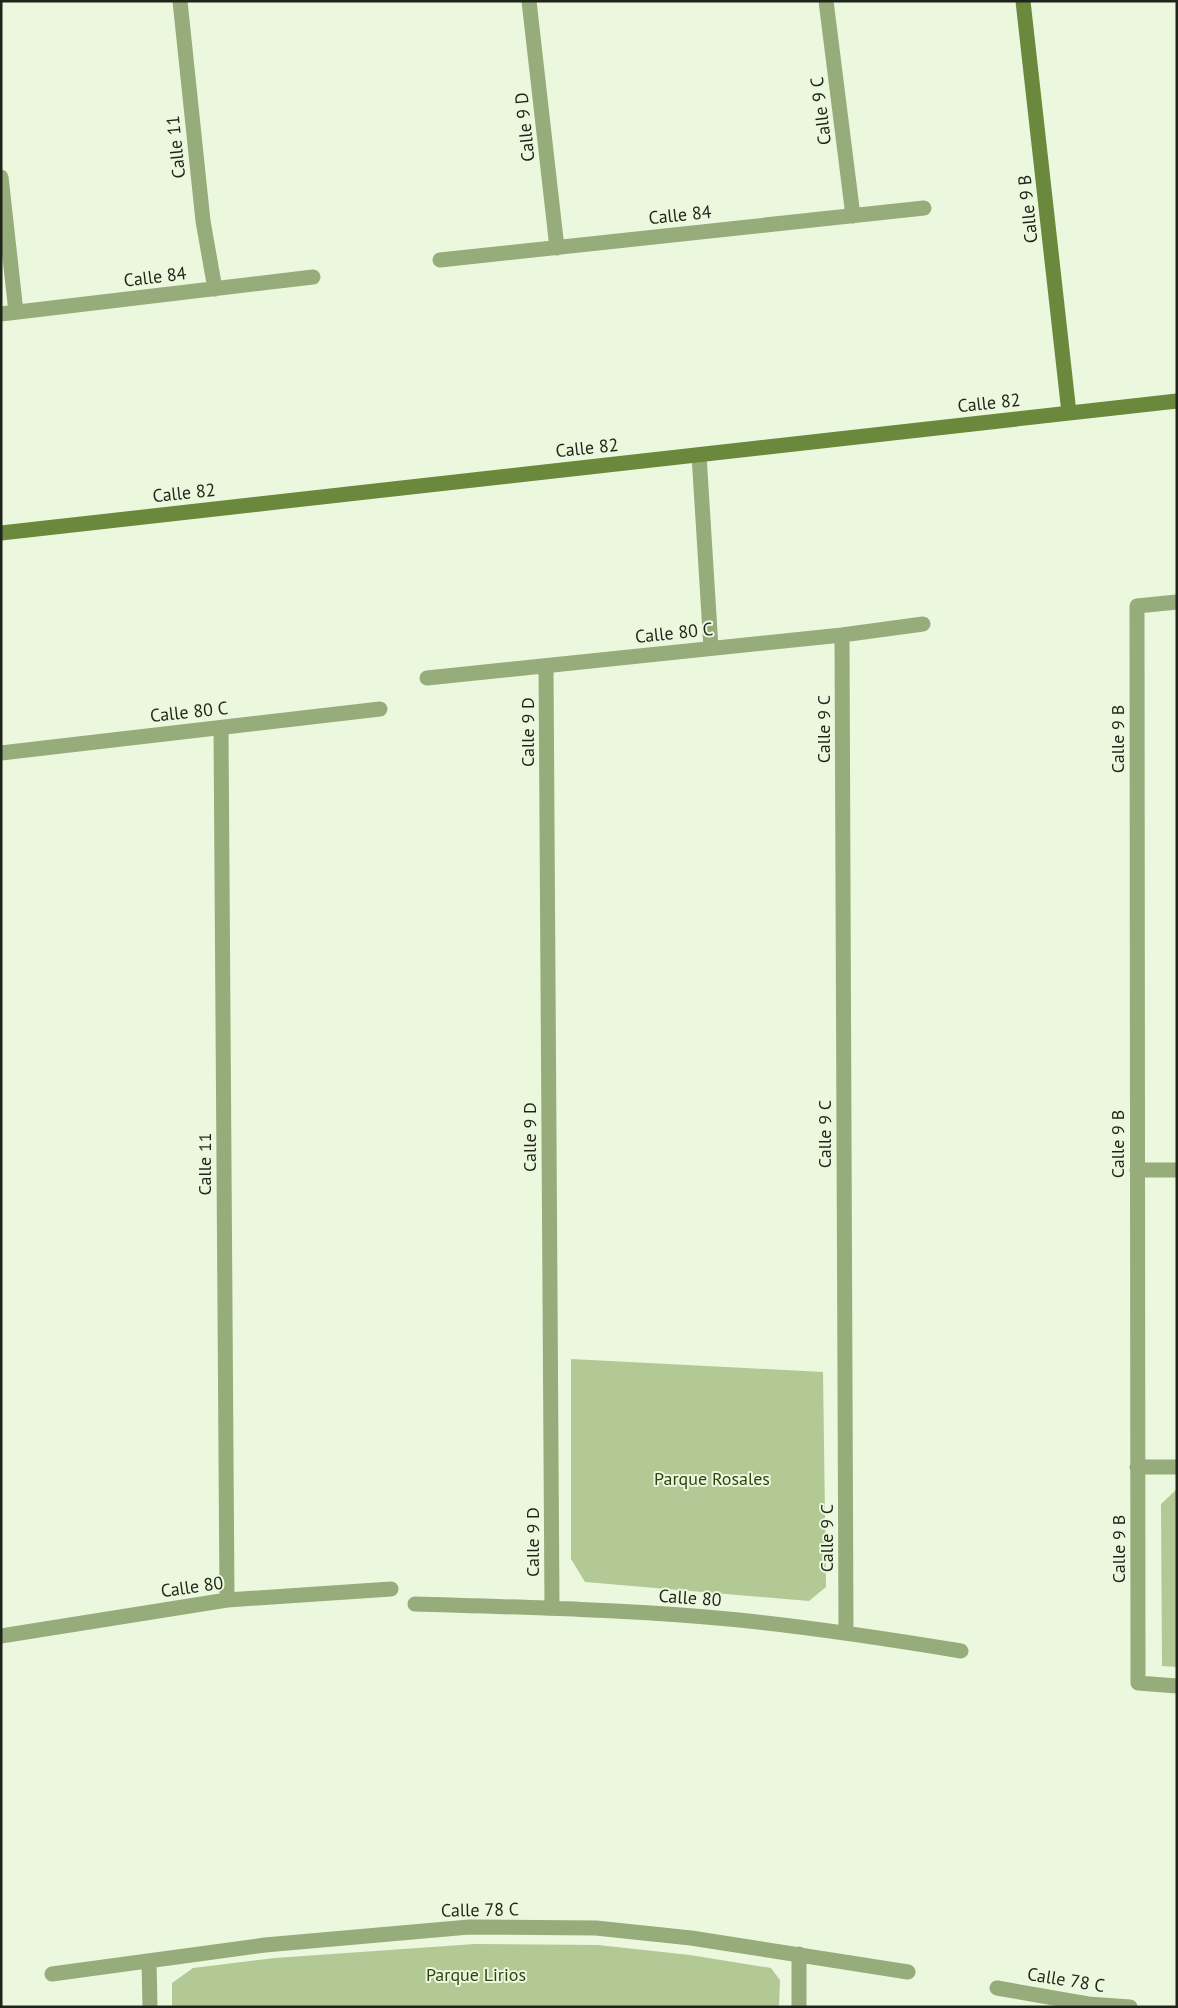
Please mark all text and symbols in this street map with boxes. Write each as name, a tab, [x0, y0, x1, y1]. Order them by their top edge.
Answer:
street label: Calle 9 C	[805, 76, 836, 146]
street label: Calle 9 D	[509, 91, 540, 163]
street label: Calle 11	[161, 115, 190, 180]
street label: Calle 9 B	[1012, 174, 1043, 244]
street label: Calle 84	[647, 200, 713, 229]
street label: Calle 84	[122, 261, 188, 292]
street label: Calle 82	[956, 388, 1021, 417]
street label: Calle 82	[554, 433, 619, 462]
street label: Calle 82	[151, 478, 216, 507]
street label: Calle 80 C	[634, 617, 714, 648]
street label: Calle 9 C	[812, 695, 835, 763]
street label: Calle 80 C	[149, 696, 229, 727]
street label: Calle 9 D	[516, 697, 539, 767]
street label: Calle 9 B	[1106, 705, 1129, 773]
street label: Calle 9 C	[813, 1100, 836, 1168]
street label: Calle 9 D	[518, 1102, 541, 1172]
street label: Calle 9 B	[1106, 1110, 1129, 1178]
street label: Calle 11	[193, 1133, 216, 1195]
park label: Parque Rosales	[654, 1467, 770, 1490]
street label: Calle 9 C	[815, 1504, 838, 1572]
street label: Calle 9 D	[521, 1507, 544, 1577]
street label: Calle 9 B	[1107, 1515, 1130, 1583]
street label: Calle 80	[159, 1571, 225, 1602]
street label: Calle 80	[658, 1584, 722, 1611]
street label: Calle 78 C	[441, 1897, 519, 1922]
street label: Calle 78 C	[1026, 1962, 1106, 1997]
park label: Parque Lirios	[426, 1963, 526, 1986]

